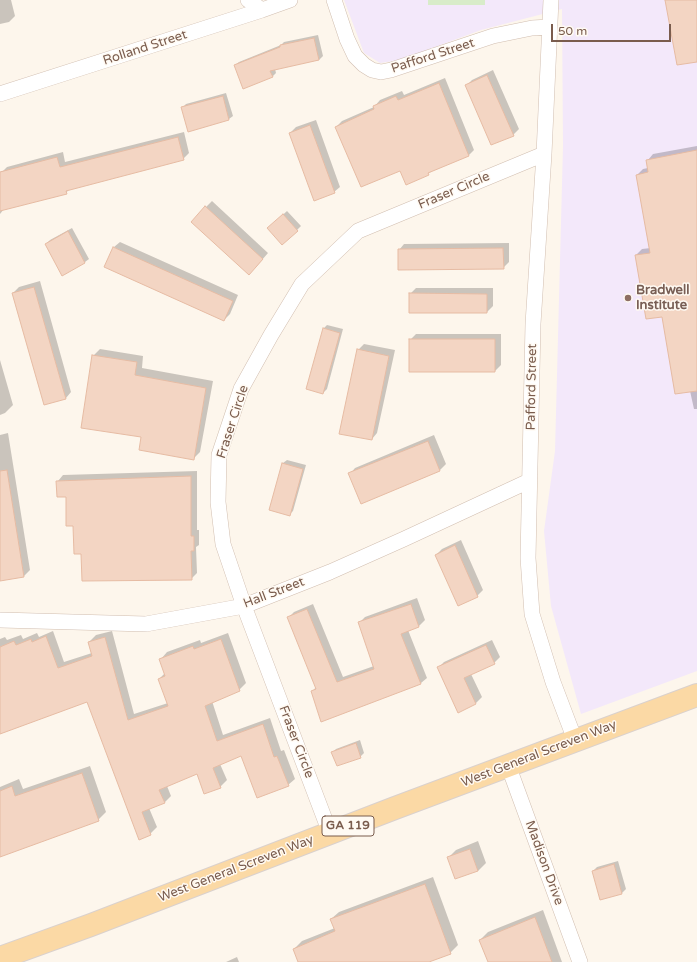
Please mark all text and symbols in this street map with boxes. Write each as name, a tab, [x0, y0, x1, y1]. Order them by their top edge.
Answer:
scale bar	[553, 16, 673, 42]
text: 50 m	[558, 24, 587, 38]
street label: Rolland Street	[101, 27, 189, 69]
street label: Pafford Street	[389, 35, 477, 77]
street label: Fraser Circle	[416, 169, 492, 213]
place label: Bradwell Institute	[636, 283, 689, 314]
marker: Bradwell Institute	[623, 293, 633, 303]
street label: Pafford Street	[523, 344, 541, 430]
street label: Fraser Circle	[214, 383, 252, 461]
street label: Hall Street	[241, 574, 307, 612]
street label: Fraser Circle	[275, 704, 317, 780]
street label: West General Screven Way	[459, 717, 619, 791]
road number: GA 119	[322, 816, 374, 836]
street label: Madison Drive	[521, 819, 567, 907]
street label: West General Screven Way	[156, 832, 316, 906]

